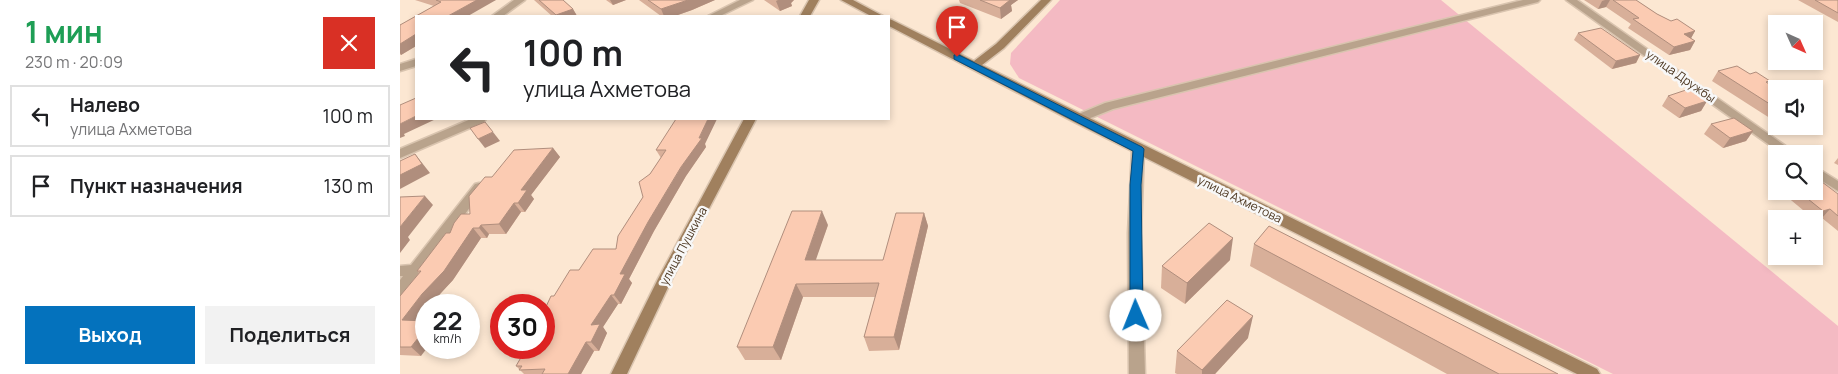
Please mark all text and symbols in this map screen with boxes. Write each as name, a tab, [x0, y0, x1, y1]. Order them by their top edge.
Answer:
pin	[936, 6, 978, 57]
text: 1 мин	[25, 11, 103, 52]
icon: arrive	[943, 13, 971, 41]
north arrow	[1768, 15, 1822, 70]
map controls	[1768, 15, 1823, 265]
button: close	[323, 17, 375, 69]
text: 100 m	[523, 29, 623, 77]
icon: left	[440, 35, 505, 100]
street label: улица Дружбы	[1643, 46, 1719, 106]
text: 230 m · 20:09	[25, 51, 123, 73]
text: улица Ахметова	[523, 74, 691, 104]
button: sound	[1768, 80, 1823, 135]
text: Налево	[70, 92, 140, 118]
icon: left	[27, 102, 55, 130]
text: 100 m	[322, 103, 373, 129]
text: улица Ахметова	[70, 118, 192, 140]
button: search	[1768, 145, 1823, 200]
street label: улица Ахметова	[1195, 171, 1285, 227]
icon: arrive	[27, 172, 55, 200]
text: Пункт назначения	[70, 173, 243, 199]
text: 130 m	[324, 173, 373, 199]
street label: улица Пушкина	[655, 204, 711, 288]
button: +	[1768, 210, 1823, 265]
position arrow	[1109, 289, 1161, 341]
speed limit sign: 30	[490, 294, 555, 359]
text: 22	[433, 303, 462, 338]
button: Выход	[25, 306, 195, 364]
button: Поделиться	[205, 306, 375, 364]
text: km/h	[434, 330, 461, 347]

